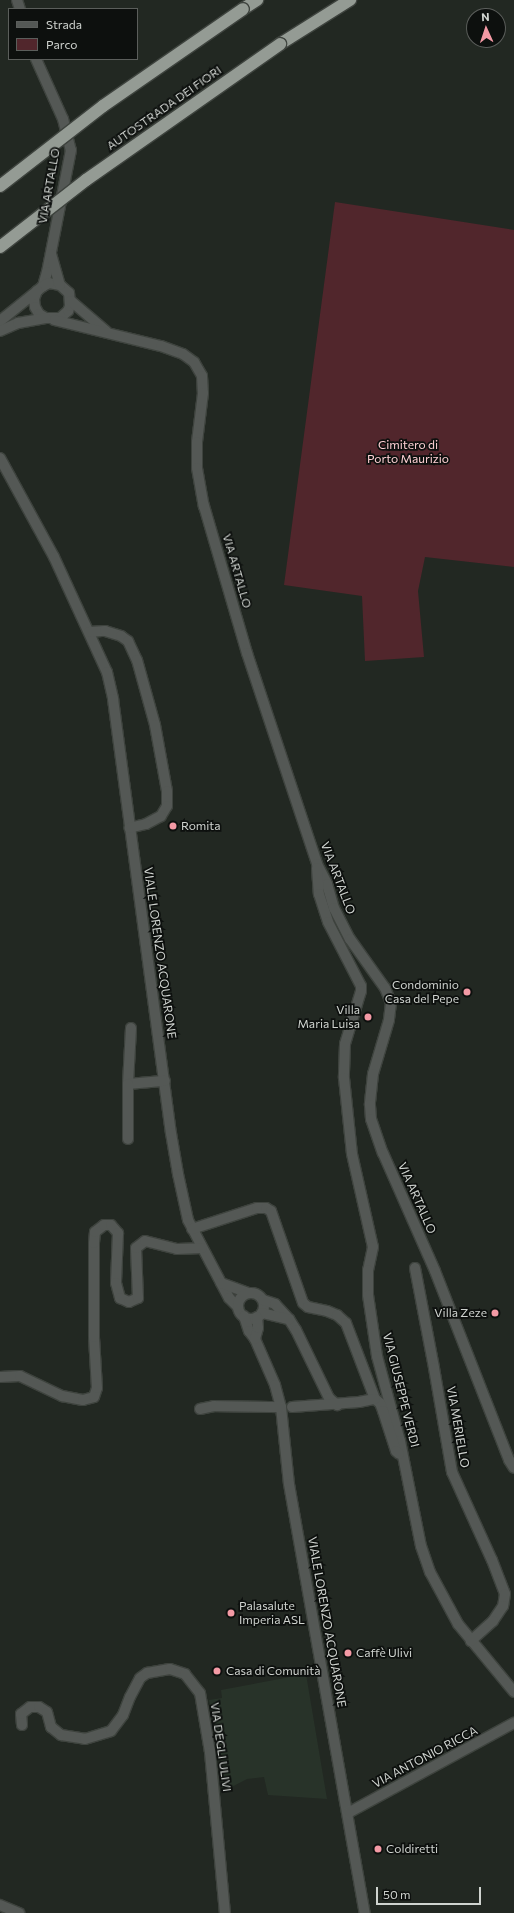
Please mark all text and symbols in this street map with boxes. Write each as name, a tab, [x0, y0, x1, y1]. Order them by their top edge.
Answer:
legend	[8, 8, 138, 60]
north arrow	[466, 8, 506, 48]
text: N	[481, 10, 490, 23]
text: Strada	[46, 17, 82, 31]
text: Parco	[46, 37, 78, 51]
street label: AUTOSTRADA DEI FIORI	[104, 63, 224, 153]
street label: VIA ARTALLO	[35, 147, 63, 225]
park label: Cimitero di Porto Maurizio	[367, 438, 449, 466]
street label: VIA ARTALLO	[220, 532, 254, 610]
place label: Romita	[181, 819, 221, 833]
marker: Romita	[168, 821, 178, 831]
street label: VIA ARTALLO	[318, 840, 358, 916]
street label: VIALE LORENZO ACQUARONE	[141, 866, 179, 1040]
place label: Condominio Casa del Pepe	[385, 978, 459, 1006]
marker: Condominio Casa del Pepe	[462, 987, 472, 997]
place label: Villa Maria Luisa	[298, 1003, 360, 1031]
marker: Villa Maria Luisa	[363, 1012, 373, 1022]
street label: VIA ARTALLO	[395, 1160, 439, 1236]
place label: Villa Zeze	[434, 1306, 487, 1320]
marker: Villa Zeze	[490, 1308, 500, 1318]
street label: VIA GIUSEPPE VERDI	[380, 1331, 422, 1449]
street label: VIA MERIELLO	[444, 1385, 472, 1469]
street label: VIALE LORENZO ACQUARONE	[305, 1535, 349, 1709]
place label: Palasalute Imperia ASL	[239, 1599, 305, 1627]
marker: Palasalute Imperia ASL	[226, 1608, 236, 1618]
place label: Caffè Ulivi	[356, 1646, 412, 1660]
marker: Caffè Ulivi	[343, 1648, 353, 1658]
place label: Casa di Comunità	[226, 1664, 321, 1678]
marker: Casa di Comunità	[211, 1665, 223, 1677]
street label: VIA DEGLI ULIVI	[208, 1701, 234, 1793]
street label: VIA ANTONIO RICCA	[370, 1723, 480, 1791]
place label: Coldiretti	[386, 1842, 438, 1856]
marker: Coldiretti	[373, 1844, 383, 1854]
scale bar	[378, 1879, 483, 1905]
text: 50 m	[383, 1887, 411, 1901]

